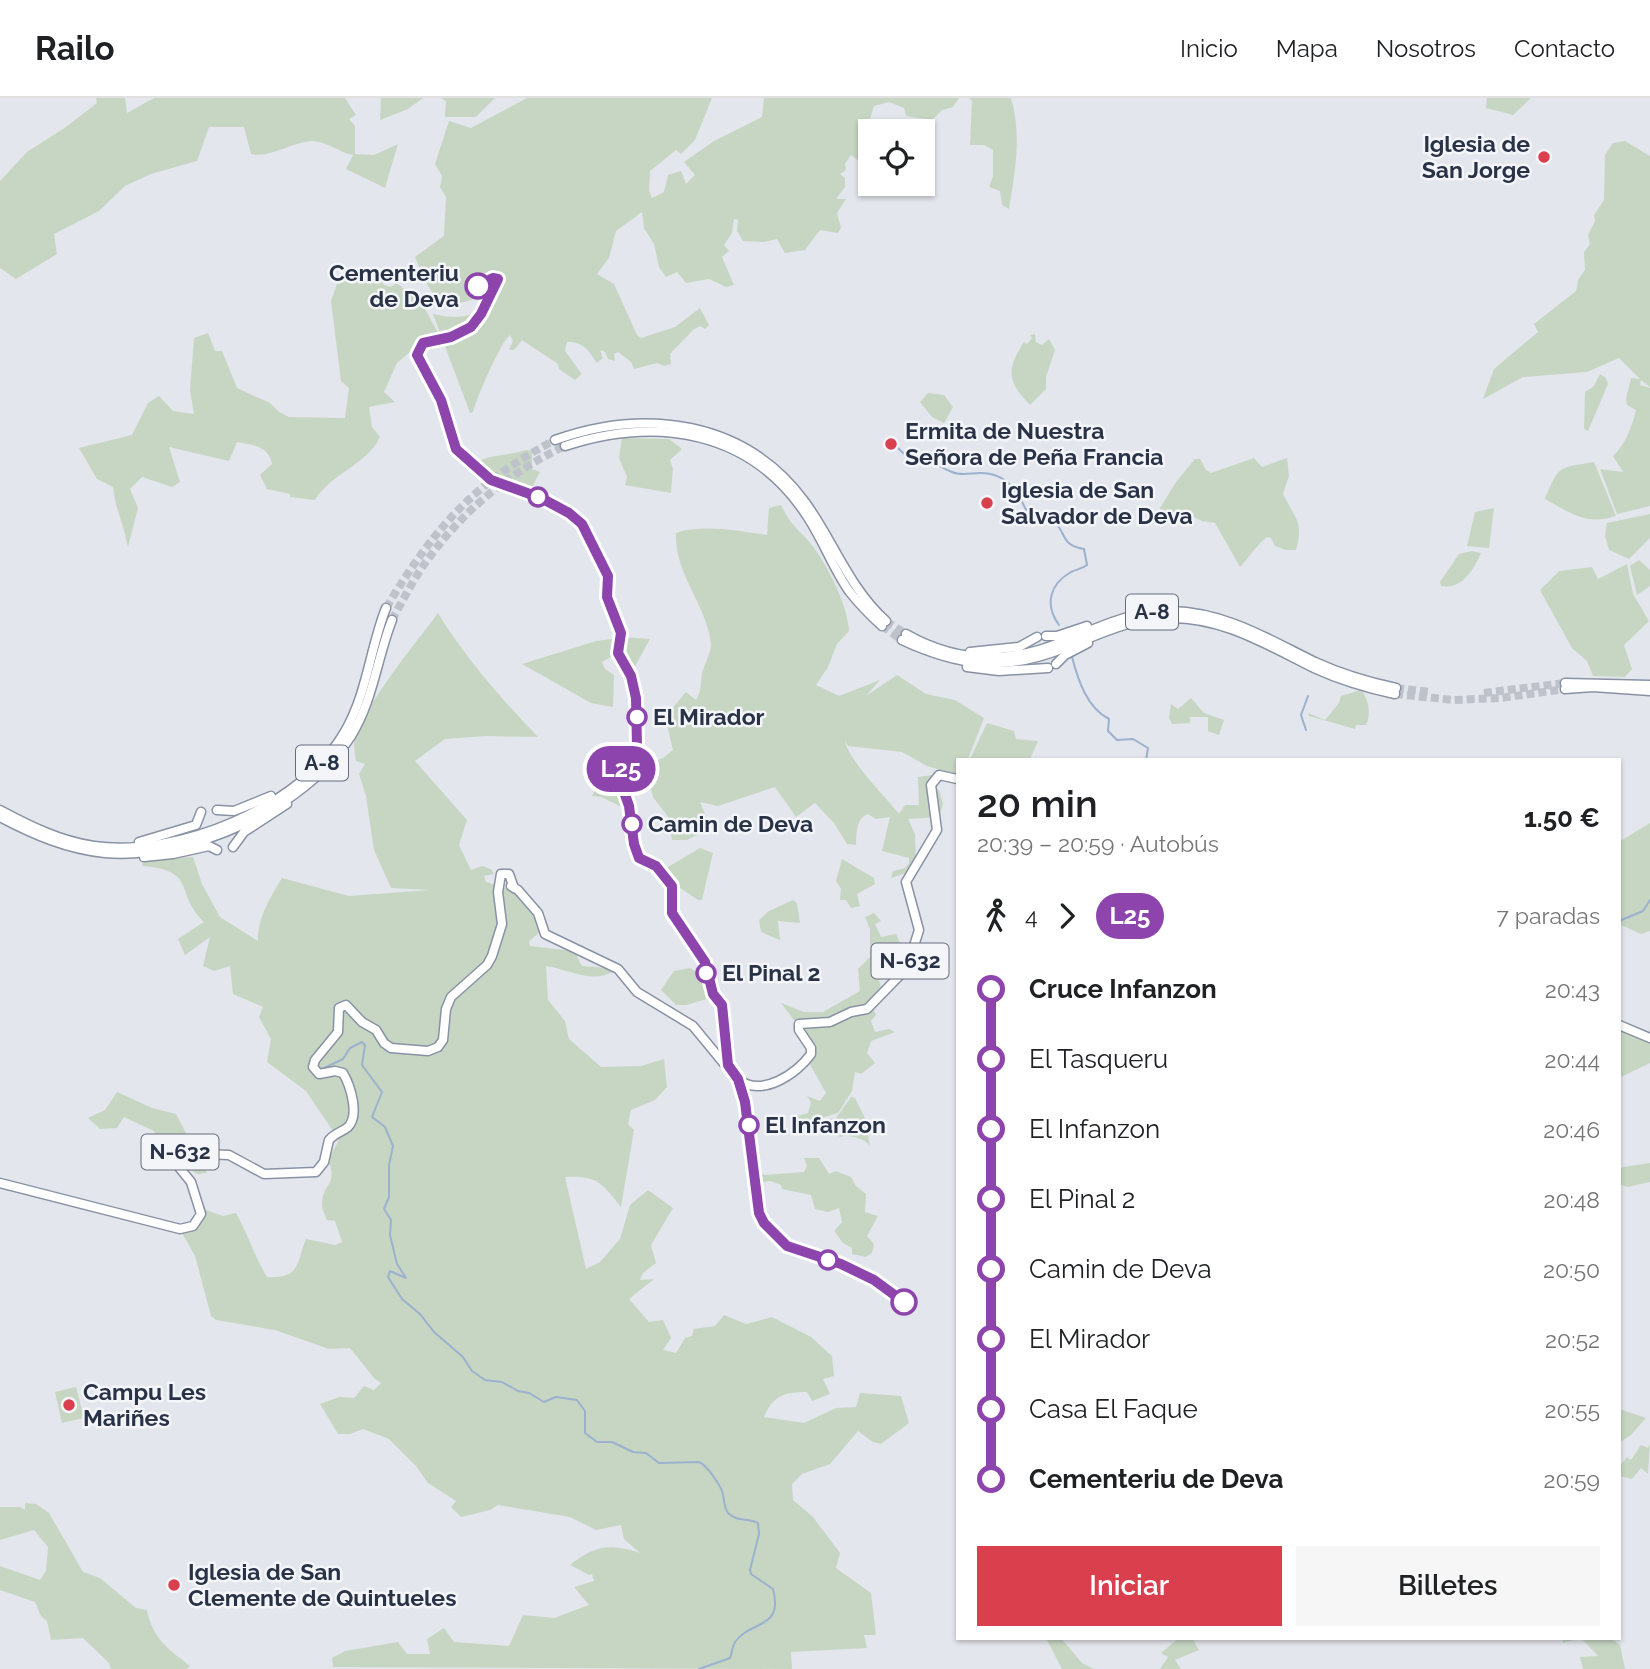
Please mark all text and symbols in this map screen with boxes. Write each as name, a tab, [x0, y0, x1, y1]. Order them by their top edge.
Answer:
text: Railo	[35, 29, 114, 68]
text: Inicio	[1180, 34, 1238, 63]
text: Mapa	[1276, 34, 1338, 63]
text: Nosotros	[1376, 34, 1476, 63]
text: Contacto	[1514, 34, 1615, 63]
map controls	[858, 119, 935, 196]
button: locate	[858, 119, 935, 196]
place label: Iglesia de San Jorge	[1422, 130, 1530, 183]
marker: Iglesia de San Jorge	[1536, 149, 1552, 165]
place label: Cementeriu de Deva	[329, 259, 459, 312]
marker: Cementeriu de Deva	[465, 273, 491, 299]
place label: Ermita de Nuestra Señora de Peña Francia	[905, 417, 1163, 470]
marker: Ermita de Nuestra Señora de Peña Francia	[883, 436, 899, 452]
place label: Iglesia de San Salvador de Deva	[1001, 476, 1193, 529]
unlabelled marker	[528, 487, 548, 507]
marker: Iglesia de San Salvador de Deva	[979, 495, 995, 511]
road number: A-8	[1126, 594, 1178, 630]
place label: El Mirador	[653, 703, 765, 730]
marker: El Mirador	[627, 707, 647, 727]
road number: A-8	[296, 746, 348, 780]
line badge: L25	[581, 746, 661, 792]
text: L25	[601, 754, 641, 783]
text: 20 min	[977, 781, 1098, 826]
text: 1.50 €	[1524, 803, 1600, 833]
place label: Camin de Deva	[648, 810, 813, 837]
marker: Camin de Deva	[622, 814, 642, 834]
text: 20:39 – 20:59 · Autobús	[977, 830, 1219, 857]
icon: walk	[977, 897, 1015, 935]
icon: forward	[1048, 897, 1086, 935]
text: L25	[1110, 901, 1150, 930]
text: 4	[1025, 902, 1038, 929]
text: 7 paradas	[1497, 902, 1600, 929]
road number: N-632	[872, 944, 948, 978]
place label: El Pinal 2	[722, 959, 820, 986]
marker: El Pinal 2	[696, 963, 716, 983]
text: Cruce Infanzon	[1029, 974, 1217, 1004]
text: 20:43	[1545, 976, 1600, 1003]
text: El Tasqueru	[1029, 1044, 1168, 1074]
text: 20:44	[1545, 1046, 1600, 1073]
place label: El Infanzon	[765, 1111, 886, 1138]
text: El Infanzon	[1029, 1114, 1160, 1144]
marker: El Infanzon	[739, 1115, 759, 1135]
text: 20:46	[1543, 1116, 1600, 1143]
road number: N-632	[142, 1134, 218, 1170]
text: El Pinal 2	[1029, 1184, 1135, 1214]
text: 20:48	[1543, 1186, 1600, 1213]
unlabelled marker	[818, 1250, 838, 1270]
text: Camin de Deva	[1029, 1254, 1212, 1284]
text: 20:50	[1543, 1256, 1600, 1283]
unlabelled marker	[891, 1289, 917, 1315]
text: El Mirador	[1029, 1324, 1150, 1354]
text: 20:52	[1545, 1326, 1600, 1353]
place label: Campu Les Mariñes	[83, 1378, 206, 1431]
text: Casa El Faque	[1029, 1394, 1198, 1424]
text: 20:55	[1545, 1396, 1600, 1423]
marker: Campu Les Mariñes	[61, 1397, 77, 1413]
text: Cementeriu de Deva	[1029, 1464, 1283, 1494]
text: 20:59	[1544, 1466, 1600, 1493]
button: Iniciar	[977, 1546, 1282, 1626]
button: Billetes	[1296, 1546, 1600, 1626]
place label: Iglesia de San Clemente de Quintueles	[188, 1558, 457, 1611]
marker: Iglesia de San Clemente de Quintueles	[166, 1577, 182, 1593]

